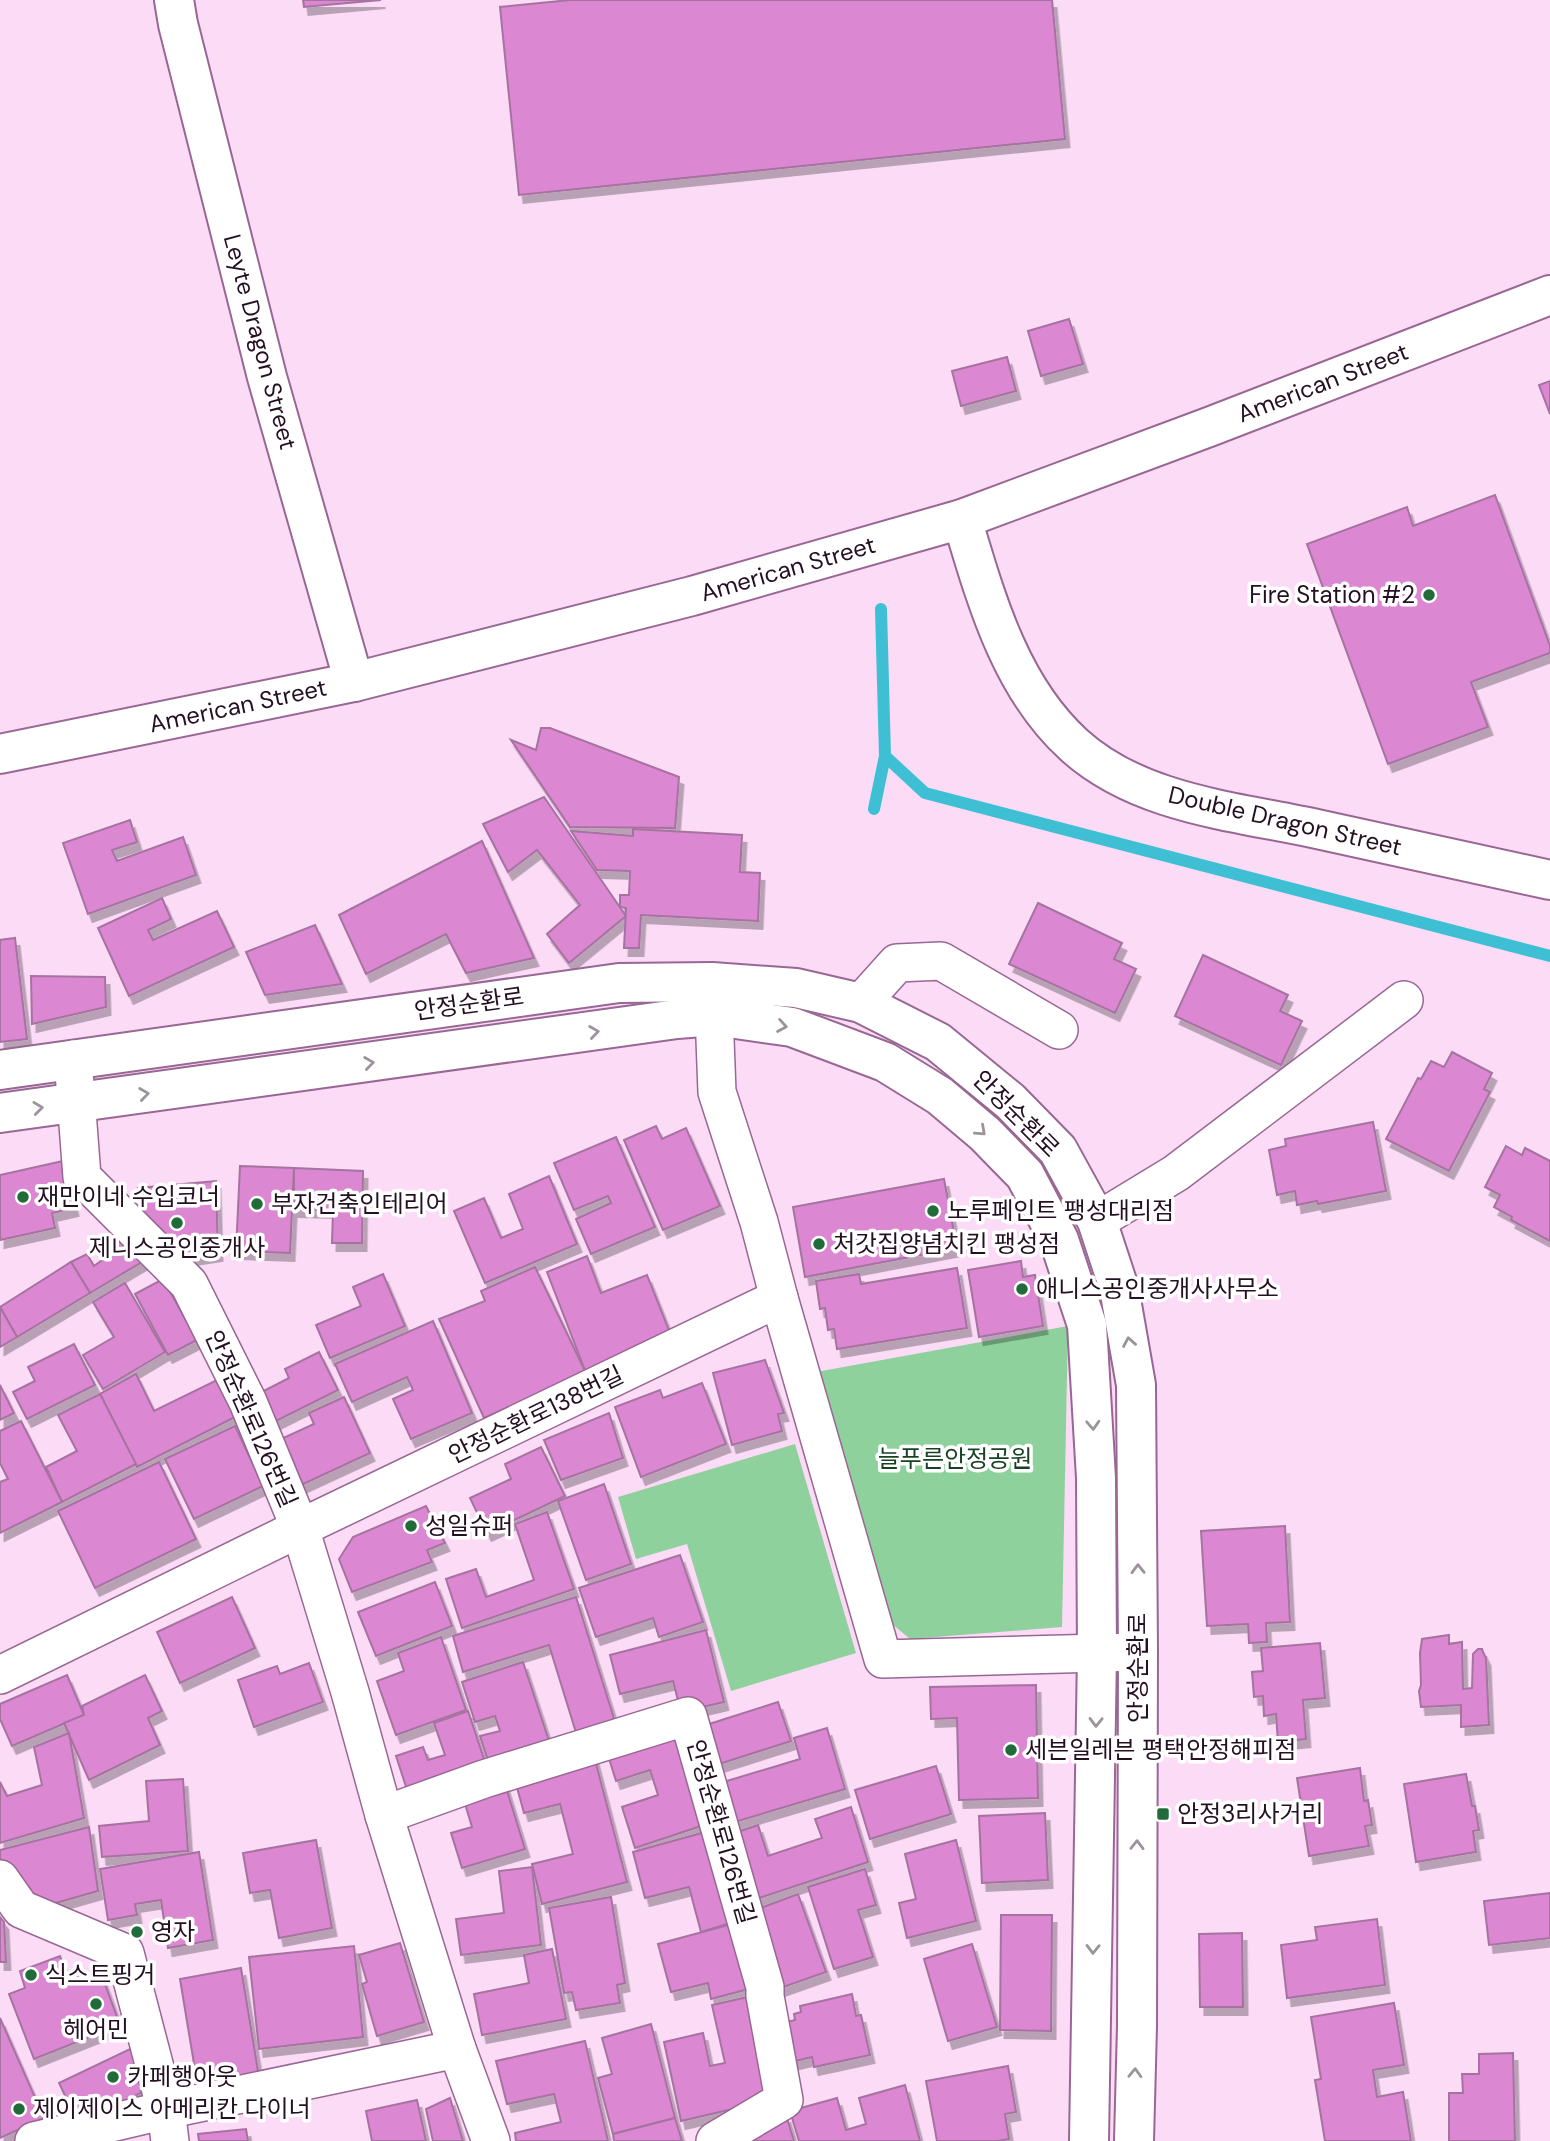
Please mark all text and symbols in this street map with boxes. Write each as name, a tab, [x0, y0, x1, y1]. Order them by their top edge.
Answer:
street label: Leyte Dragon Street	[217, 231, 304, 453]
street label: American Street	[1233, 336, 1413, 429]
street label: American Street	[697, 529, 879, 608]
place label: Fire Station #2	[1249, 579, 1415, 610]
marker: Fire Station #2	[1421, 587, 1437, 603]
street label: American Street	[146, 672, 329, 739]
street label: Double Dragon Street	[1165, 779, 1405, 862]
street label: 안정순환로	[412, 980, 526, 1027]
one-way arrow	[776, 1018, 788, 1033]
one-way arrow	[589, 1024, 600, 1039]
one-way arrow	[363, 1056, 375, 1071]
street label: 안정순환로	[966, 1064, 1066, 1164]
one-way arrow	[138, 1087, 150, 1102]
one-way arrow	[32, 1101, 44, 1116]
one-way arrow	[973, 1123, 986, 1135]
place label: 재만이네 수입코너	[37, 1181, 220, 1212]
place label: 부자건축인테리어	[271, 1188, 448, 1219]
marker: 재만이네 수입코너	[15, 1189, 31, 1205]
place label: 노루페인트 팽성대리점	[947, 1195, 1174, 1226]
marker: 부자건축인테리어	[249, 1196, 265, 1212]
marker: 노루페인트 팽성대리점	[925, 1203, 941, 1219]
marker: 제니스공인중개사	[169, 1215, 185, 1231]
place label: 처갓집양념치킨 팽성점	[833, 1228, 1060, 1259]
place label: 제니스공인중개사	[89, 1232, 265, 1263]
marker: 처갓집양념치킨 팽성점	[811, 1236, 827, 1252]
place label: 애니스공인중개사사무소	[1036, 1273, 1279, 1304]
marker: 애니스공인중개사사무소	[1014, 1281, 1030, 1297]
street label: 안정순환로126번길	[198, 1325, 304, 1512]
one-way arrow	[1122, 1336, 1137, 1348]
street label: 안정순환로138번길	[443, 1359, 628, 1470]
one-way arrow	[1085, 1420, 1100, 1431]
park label: 늘푸른안정공원	[878, 1443, 1032, 1474]
place label: 성일슈퍼	[425, 1510, 513, 1541]
marker: 성일슈퍼	[403, 1518, 419, 1534]
one-way arrow	[1130, 1563, 1146, 1574]
street label: 안정순환로	[1122, 1613, 1153, 1723]
one-way arrow	[1088, 1717, 1104, 1728]
place label: 세븐일레븐 평택안정해피점	[1025, 1734, 1296, 1765]
street label: 안정순환로126번길	[680, 1736, 763, 1928]
marker: 세븐일레븐 평택안정해피점	[1003, 1742, 1019, 1758]
place label: 안정3리사거리	[1177, 1798, 1324, 1829]
marker: 안정3리사거리	[1155, 1806, 1171, 1822]
one-way arrow	[1129, 1840, 1145, 1850]
place label: 영자	[151, 1916, 195, 1947]
marker: 영자	[129, 1924, 145, 1940]
one-way arrow	[1085, 1944, 1101, 1955]
place label: 식스트핑거	[45, 1959, 155, 1990]
marker: 식스트핑거	[23, 1967, 39, 1983]
marker: 헤어민	[88, 1996, 104, 2012]
place label: 헤어민	[63, 2014, 129, 2045]
place label: 카페행아웃	[127, 2061, 237, 2092]
one-way arrow	[1128, 2067, 1143, 2078]
marker: 카페행아웃	[105, 2069, 121, 2085]
place label: 제이제이스 아메리칸 다이너	[33, 2093, 311, 2124]
marker: 제이제이스 아메리칸 다이너	[11, 2101, 27, 2117]

